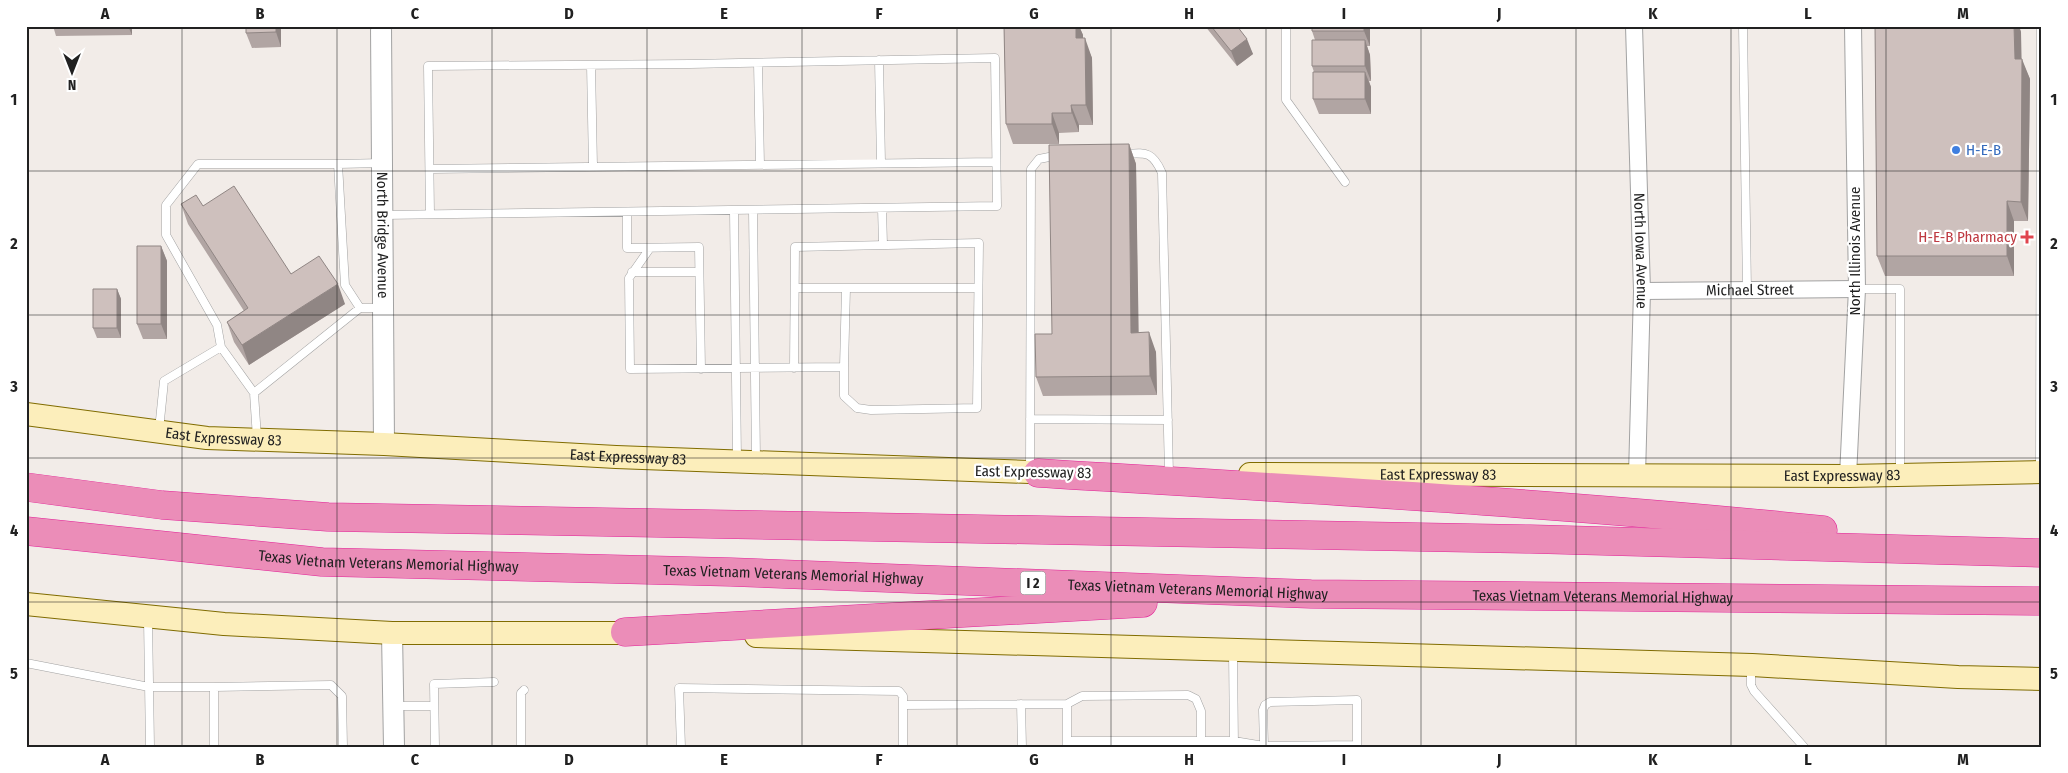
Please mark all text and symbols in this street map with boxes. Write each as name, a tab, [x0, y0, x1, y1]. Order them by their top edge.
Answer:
text: A	[100, 4, 110, 23]
text: B	[256, 4, 265, 23]
text: C	[411, 4, 420, 23]
text: D	[564, 4, 574, 23]
text: E	[720, 4, 728, 23]
text: F	[875, 4, 883, 23]
text: G	[1029, 4, 1039, 23]
text: H	[1184, 4, 1194, 23]
text: I	[1342, 4, 1346, 23]
text: J	[1496, 4, 1501, 23]
text: K	[1648, 4, 1658, 23]
text: L	[1804, 4, 1812, 23]
text: M	[1957, 4, 1969, 23]
north arrow	[48, 48, 98, 98]
text: N	[68, 76, 76, 93]
text: 1	[11, 90, 17, 109]
text: 1	[2051, 90, 2057, 109]
place label: H-E-B	[1966, 141, 2001, 159]
marker: H-E-B	[1950, 144, 1962, 156]
street label: North Bridge Avenue	[373, 172, 392, 298]
street label: North Illinois Avenue	[1846, 187, 1864, 315]
street label: North Iowa Avenue	[1630, 193, 1651, 309]
place label: H-E-B Pharmacy	[1918, 228, 2017, 246]
marker: H-E-B Pharmacy	[2021, 231, 2033, 243]
text: 2	[9, 234, 18, 253]
text: 2	[2049, 234, 2058, 253]
street label: Michael Street	[1706, 281, 1794, 299]
text: 3	[9, 377, 18, 396]
text: 3	[2049, 377, 2058, 396]
street label: East Expressway 83	[164, 424, 282, 450]
street label: East Expressway 83	[569, 445, 687, 469]
street label: East Expressway 83	[975, 462, 1092, 482]
street label: East Expressway 83	[1380, 465, 1497, 484]
street label: East Expressway 83	[1784, 466, 1901, 485]
text: 4	[10, 521, 18, 540]
text: 4	[2050, 521, 2058, 540]
street label: Texas Vietnam Veterans Memorial Highway	[258, 546, 519, 576]
street label: Texas Vietnam Veterans Memorial Highway	[663, 561, 924, 588]
road number: I 2	[1020, 572, 1046, 594]
street label: Texas Vietnam Veterans Memorial Highway	[1067, 576, 1328, 603]
street label: Texas Vietnam Veterans Memorial Highway	[1473, 587, 1733, 607]
text: 5	[10, 664, 18, 683]
text: 5	[2050, 664, 2058, 683]
text: A	[100, 750, 110, 769]
text: B	[256, 750, 265, 769]
text: C	[411, 750, 420, 769]
text: D	[564, 750, 574, 769]
text: E	[720, 750, 728, 769]
text: F	[875, 750, 883, 769]
text: G	[1029, 750, 1039, 769]
text: H	[1184, 750, 1194, 769]
text: I	[1342, 750, 1346, 769]
text: J	[1496, 750, 1501, 769]
text: K	[1648, 750, 1658, 769]
text: L	[1804, 750, 1812, 769]
text: M	[1957, 750, 1969, 769]

